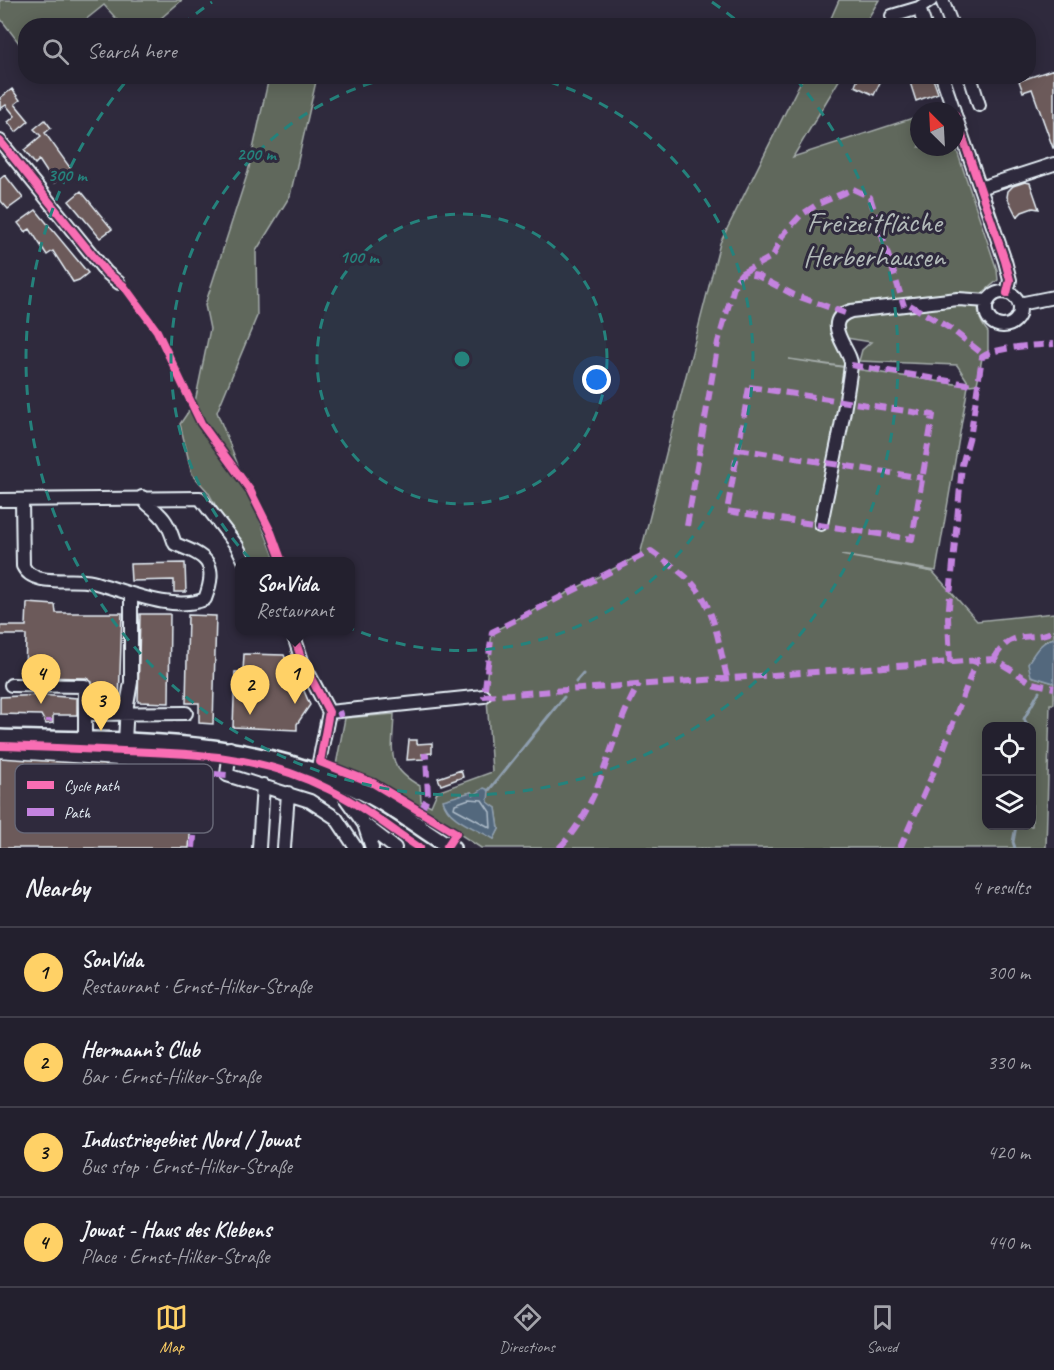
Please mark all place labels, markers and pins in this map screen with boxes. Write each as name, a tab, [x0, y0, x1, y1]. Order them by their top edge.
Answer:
centre of rings	[452, 349, 472, 369]
pin: 4	[22, 654, 60, 704]
pin: 1	[276, 654, 314, 704]
pin: 2	[230, 666, 270, 715]
pin: 3	[82, 682, 120, 731]

